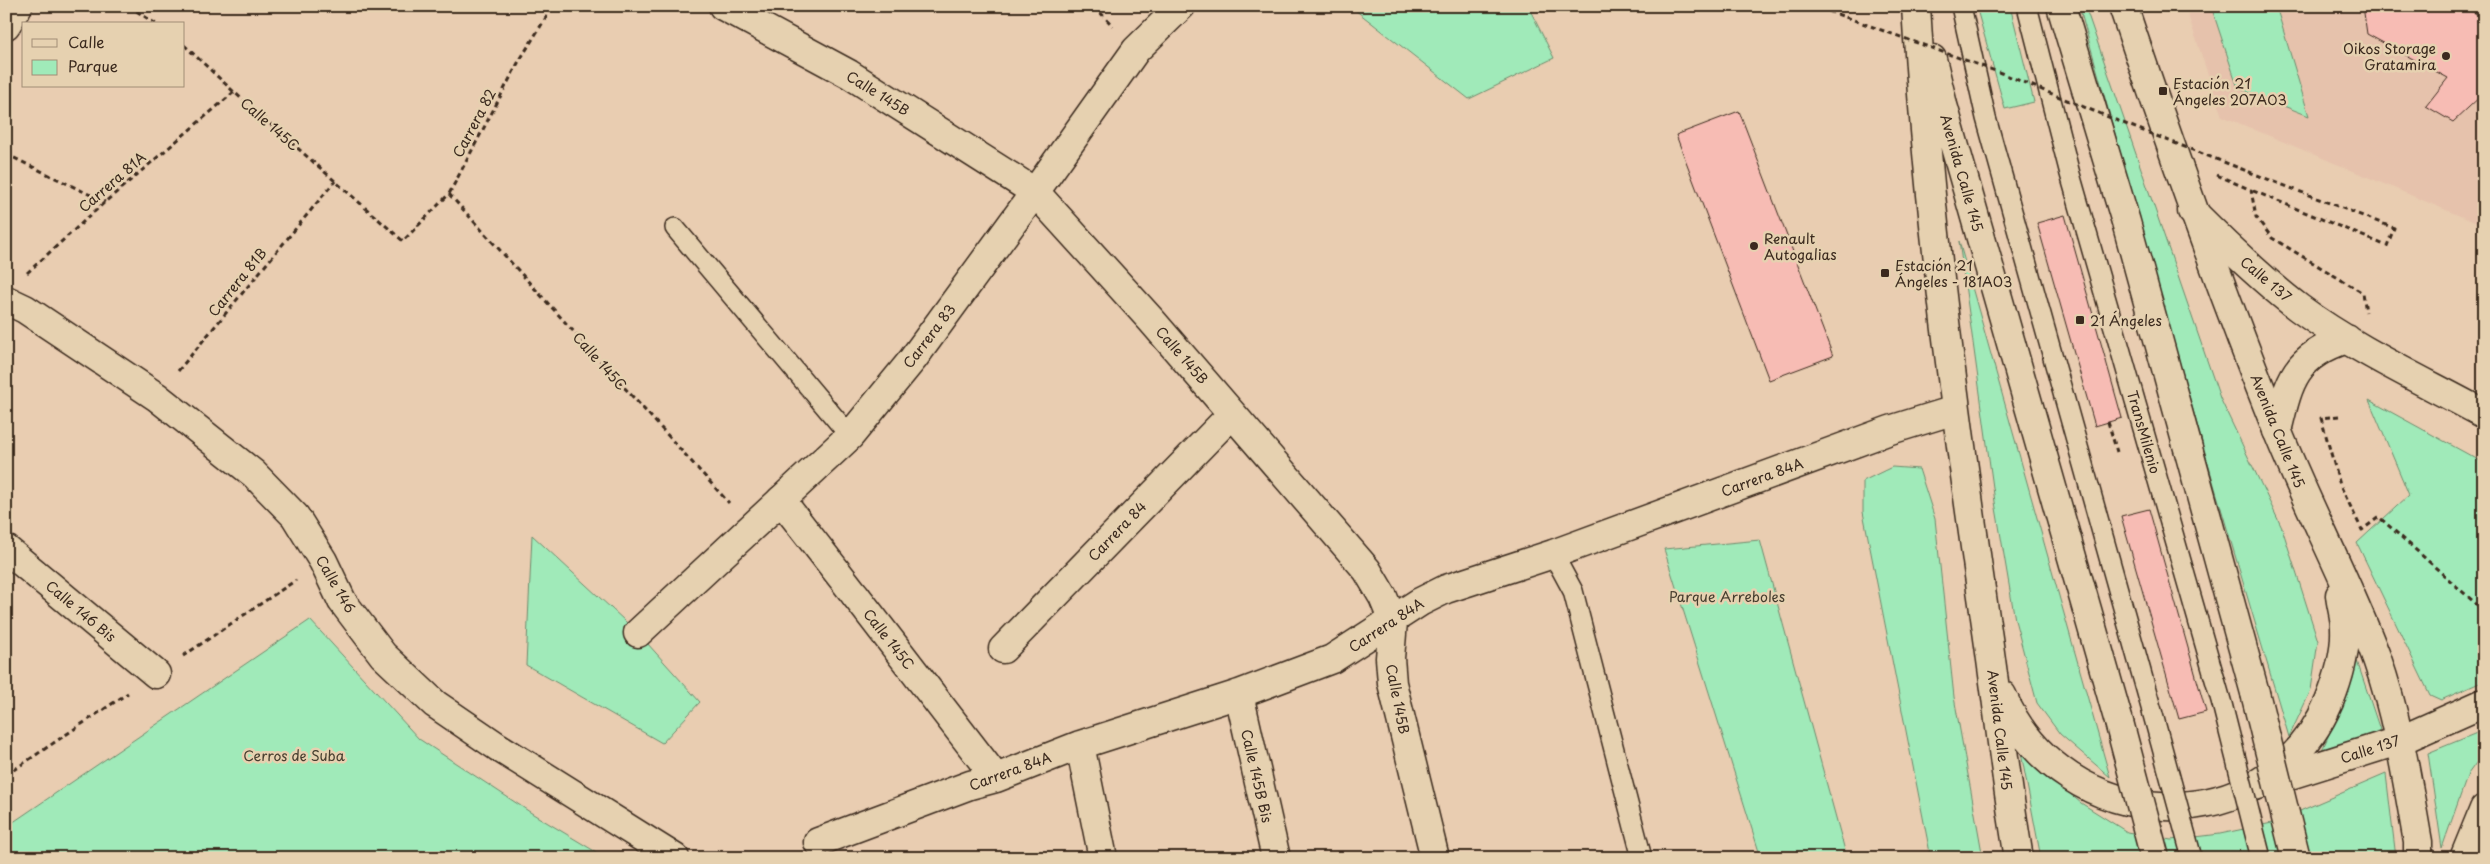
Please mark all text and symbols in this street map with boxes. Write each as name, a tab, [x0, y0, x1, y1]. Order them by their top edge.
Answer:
legend	[22, 22, 185, 88]
text: Calle	[68, 30, 105, 53]
place label: Oikos Storage Gratamira	[2343, 38, 2436, 75]
marker: Oikos Storage Gratamira	[2440, 50, 2452, 62]
text: Parque	[68, 54, 118, 77]
street label: Calle 145B	[842, 65, 914, 121]
place label: Estación 21 Ángeles 207A03	[2173, 73, 2287, 110]
street label: Carrera 82	[447, 85, 501, 161]
marker: Estación 21 Ángeles 207A03	[2157, 85, 2169, 97]
street label: Calle 145C	[236, 92, 304, 156]
street label: Avenida Calle 145	[1935, 112, 1989, 234]
street label: Carrera 81A	[74, 147, 150, 217]
place label: Renault Autogalias	[1764, 228, 1837, 265]
marker: Renault Autogalias	[1748, 240, 1760, 252]
street label: Carrera 81B	[203, 243, 271, 321]
street label: Calle 137	[2236, 251, 2296, 307]
place label: Estación 21 Ángeles - 181A03	[1895, 255, 2012, 292]
marker: Estación 21 Ángeles - 181A03	[1879, 267, 1891, 279]
street label: Carrera 83	[898, 299, 960, 373]
place label: 21 Ángeles	[2090, 310, 2162, 331]
marker: 21 Ángeles	[2074, 314, 2086, 326]
street label: Calle 145B	[1151, 321, 1213, 389]
street label: Calle 145C	[568, 327, 632, 395]
street label: Avenida Calle 145	[2246, 371, 2310, 491]
street label: TransMilenio	[2122, 388, 2166, 476]
street label: Carrera 84A	[1718, 452, 1806, 502]
street label: Carrera 84	[1083, 496, 1151, 566]
street label: Calle 146	[311, 551, 361, 617]
street label: Calle 146 Bis	[41, 575, 121, 647]
park label: Parque Arreboles	[1669, 586, 1785, 607]
street label: Carrera 84A	[1344, 593, 1428, 657]
street label: Calle 145C	[858, 604, 920, 674]
street label: Calle 145B	[1381, 662, 1415, 736]
street label: Avenida Calle 145	[1982, 669, 2018, 791]
street label: Calle 145B Bis	[1236, 727, 1278, 825]
street label: Calle 137	[2338, 729, 2403, 768]
park label: Cerros de Suba	[243, 745, 345, 766]
street label: Carrera 84A	[966, 746, 1054, 796]

